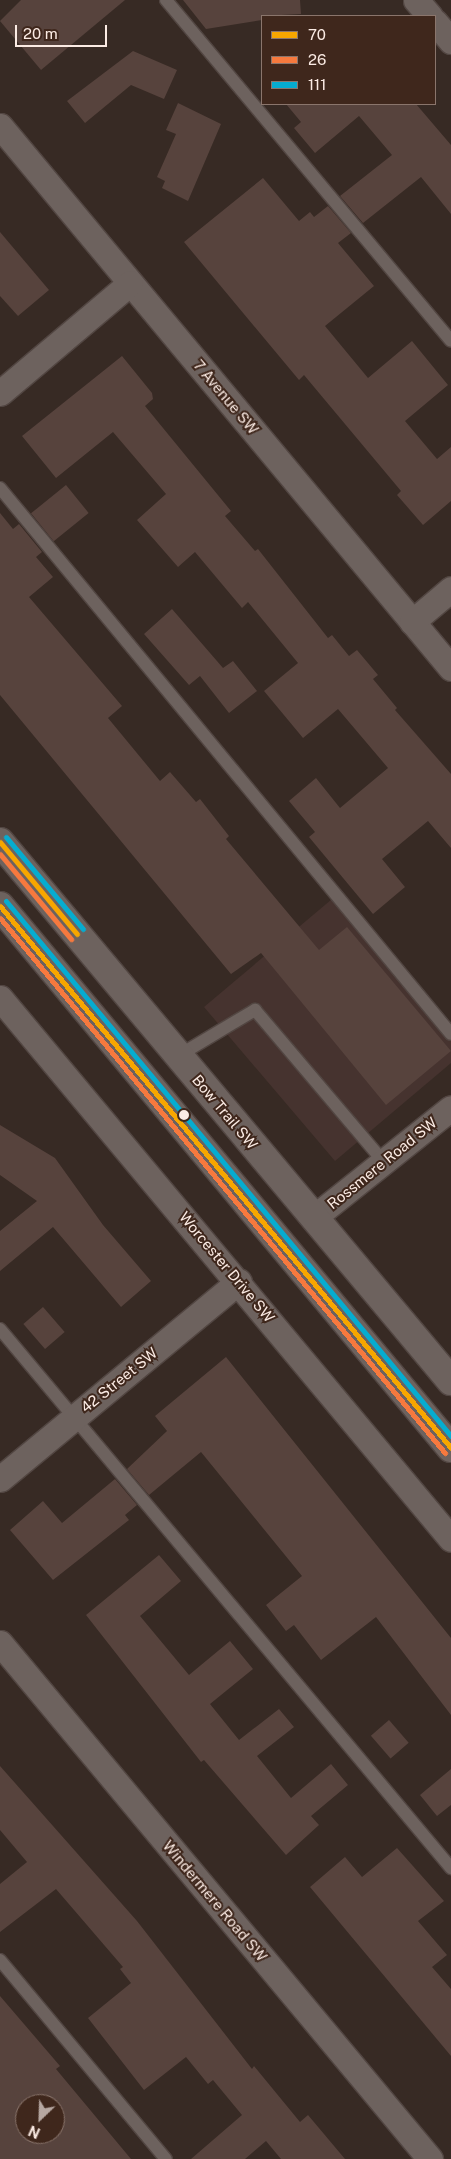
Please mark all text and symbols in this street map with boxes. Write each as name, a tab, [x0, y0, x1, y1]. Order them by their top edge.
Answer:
scale bar	[18, 15, 110, 47]
legend	[261, 15, 436, 105]
text: 20 m	[23, 25, 58, 42]
text: 70	[308, 26, 326, 43]
text: 26	[308, 51, 326, 68]
text: 111	[308, 76, 326, 93]
street label: 7 Avenue SW	[190, 356, 262, 438]
street label: Bow Trail SW	[188, 1071, 262, 1153]
unlabelled marker	[179, 1110, 189, 1120]
street label: Rossmere Road SW	[323, 1113, 441, 1213]
street label: Worcester Drive SW	[175, 1208, 279, 1326]
street label: 42 Street SW	[77, 1344, 161, 1416]
street label: Windermere Road SW	[159, 1837, 271, 1965]
north arrow	[15, 2094, 65, 2144]
text: N	[26, 2122, 43, 2141]

